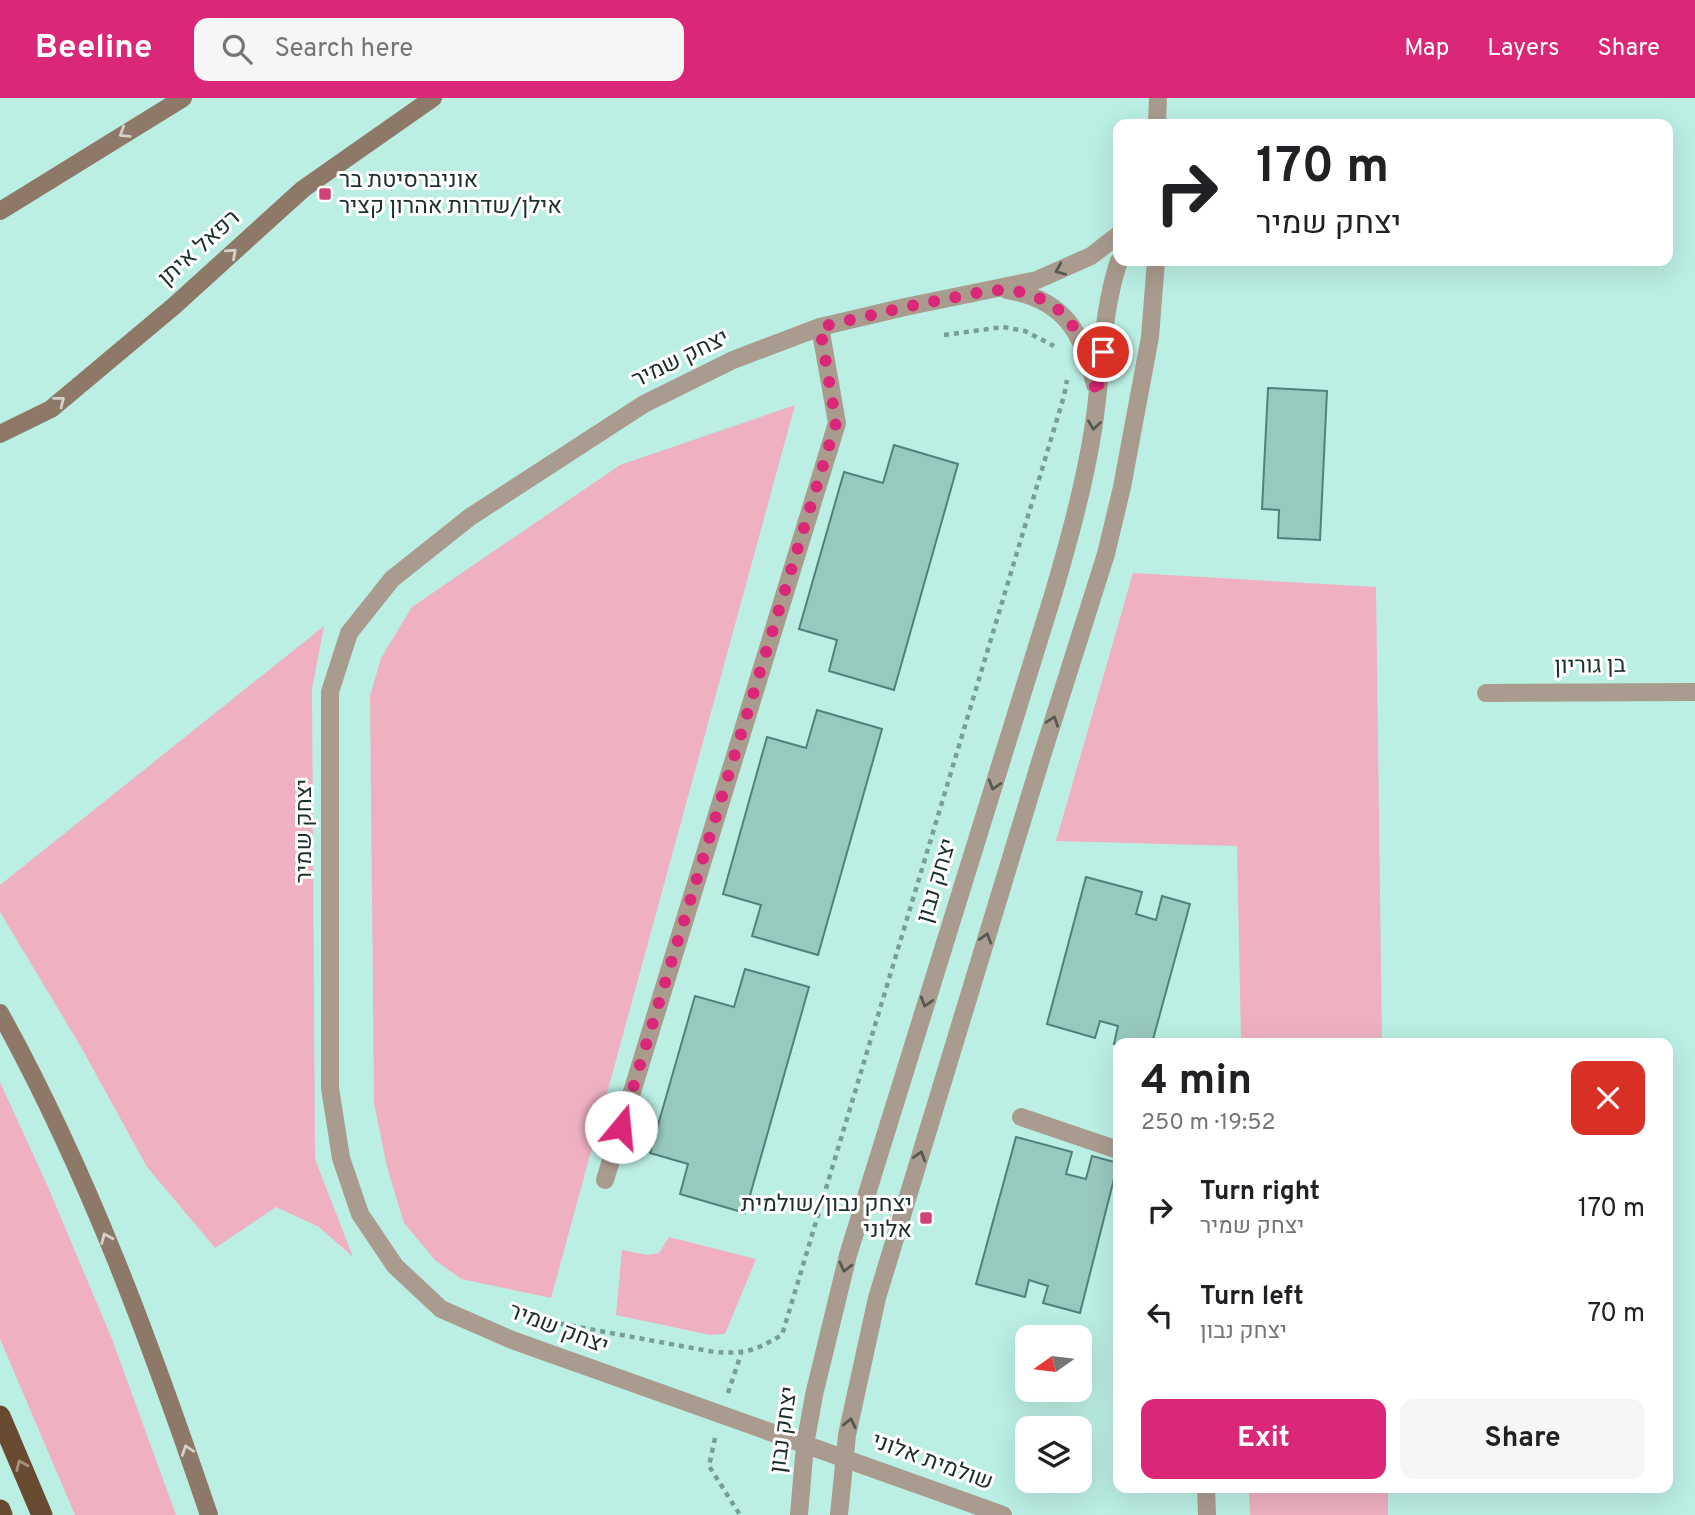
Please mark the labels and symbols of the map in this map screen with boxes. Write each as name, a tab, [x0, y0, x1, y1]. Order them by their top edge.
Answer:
one-way arrow	[119, 125, 132, 138]
place label: אוניברסיטת בר אילן/שדרות אהרון קציר	[339, 167, 562, 222]
marker: אוניברסיטת בר אילן/שדרות אהרון קציר	[317, 186, 333, 202]
street label: רפאל איתן	[153, 205, 247, 293]
one-way arrow	[224, 249, 237, 261]
one-way arrow	[1055, 262, 1067, 276]
pin	[1073, 322, 1133, 382]
street label: יצחק שמיר	[628, 324, 734, 396]
one-way arrow	[52, 397, 64, 410]
one-way arrow	[1086, 419, 1101, 431]
street label: בן גוריון	[1554, 652, 1626, 682]
one-way arrow	[1045, 715, 1059, 727]
street label: יצחק שמיר	[291, 779, 320, 883]
one-way arrow	[987, 779, 1002, 791]
street label: יצחק נבון	[911, 835, 965, 927]
one-way arrow	[978, 932, 993, 944]
one-way arrow	[919, 996, 934, 1008]
position arrow	[584, 1090, 658, 1164]
one-way arrow	[912, 1150, 927, 1162]
place label: יצחק נבון/שולמית אלוני	[741, 1191, 912, 1246]
marker: יצחק נבון/שולמית אלוני	[918, 1210, 934, 1226]
one-way arrow	[100, 1233, 114, 1245]
one-way arrow	[839, 1261, 853, 1273]
street label: יצחק שמיר	[504, 1298, 612, 1362]
north arrow	[1015, 1325, 1092, 1402]
street label: יצחק נבון	[765, 1385, 805, 1475]
one-way arrow	[842, 1417, 856, 1429]
street label: שולמית אלוני	[867, 1428, 997, 1498]
one-way arrow	[181, 1445, 195, 1457]
one-way arrow	[15, 1460, 29, 1473]

